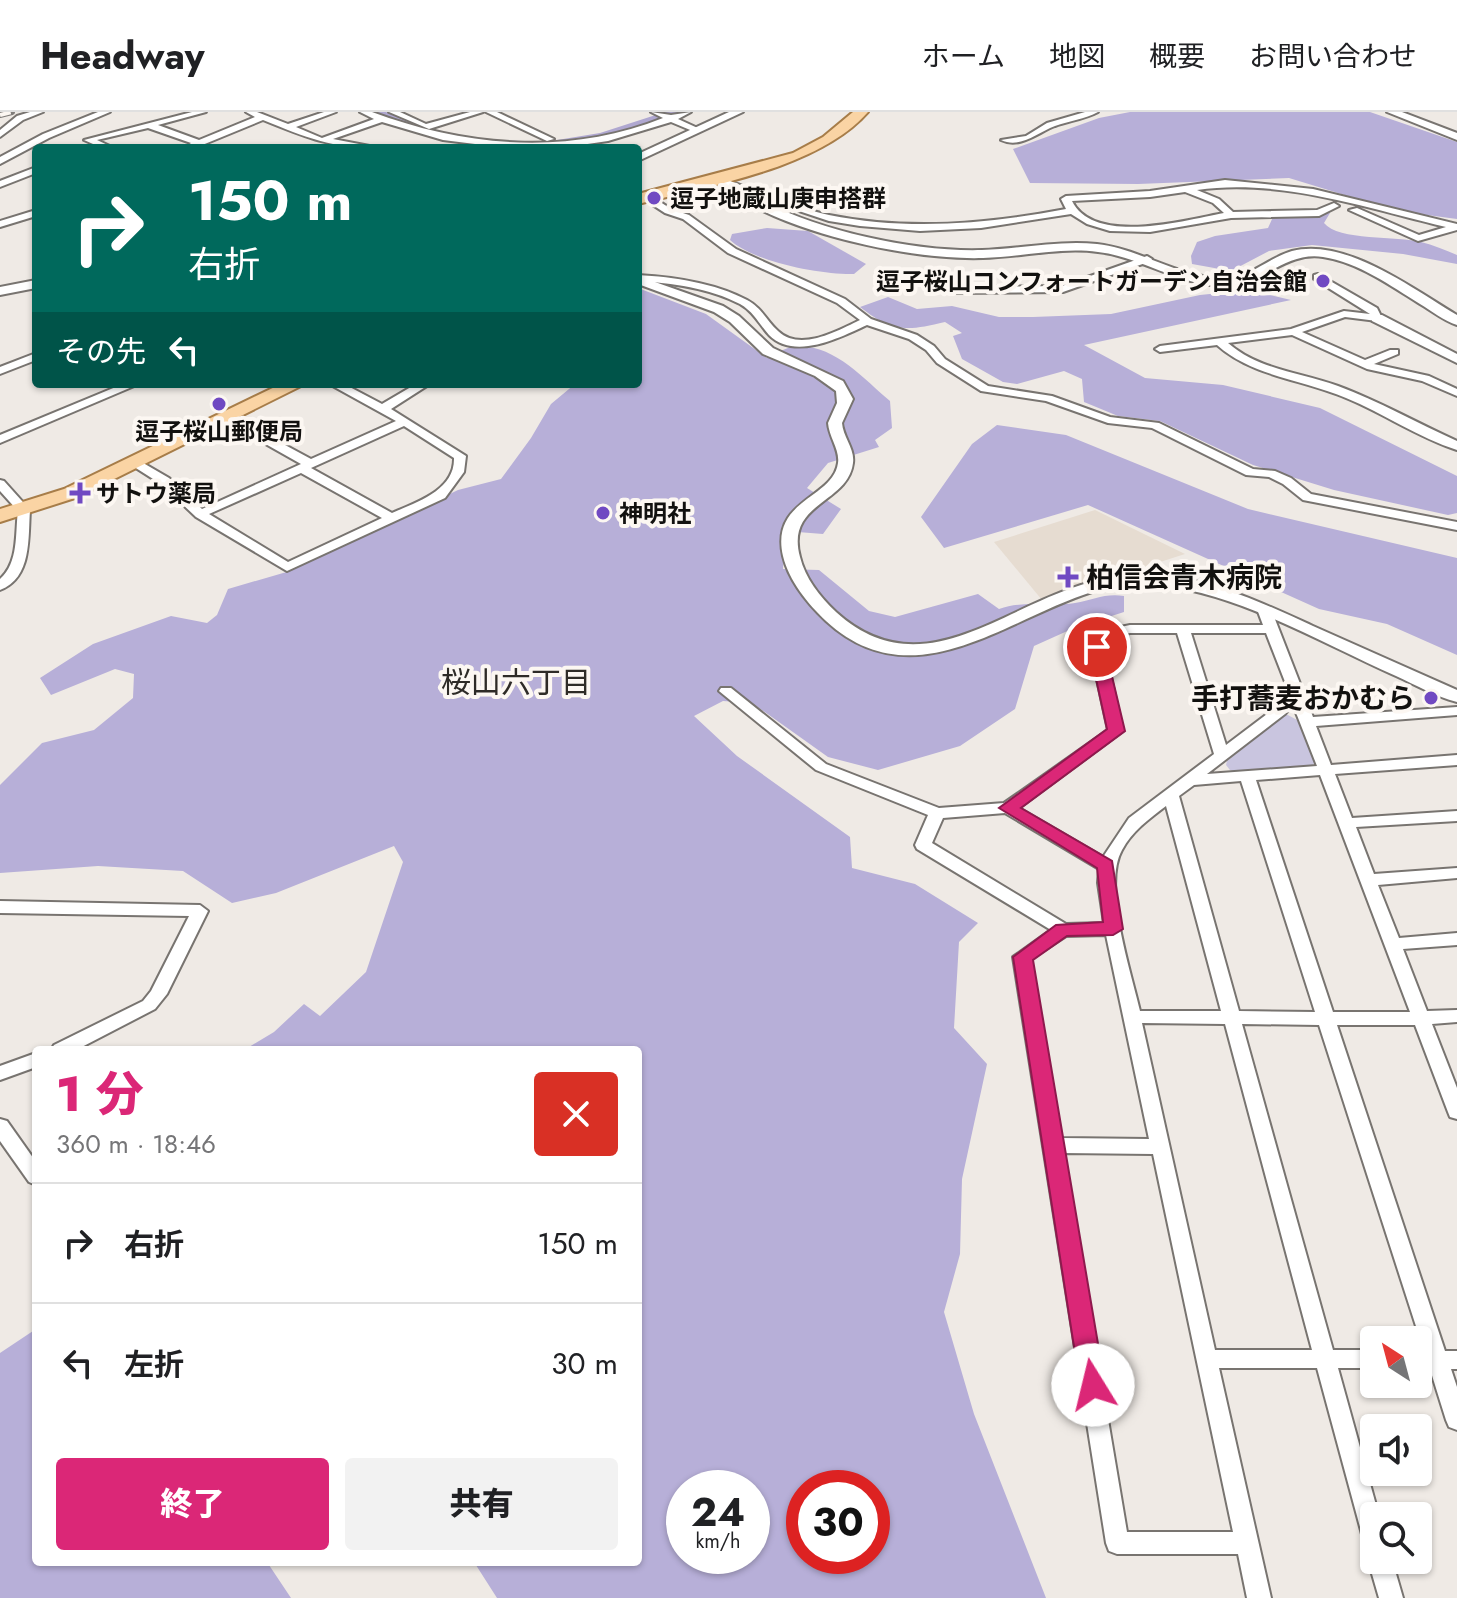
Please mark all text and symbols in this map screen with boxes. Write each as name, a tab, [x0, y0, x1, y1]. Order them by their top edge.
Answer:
text: Headway	[40, 28, 205, 83]
text: ホーム	[922, 36, 1005, 77]
text: 地図	[1049, 36, 1105, 77]
text: 概要	[1149, 36, 1205, 77]
text: お問い合わせ	[1249, 36, 1417, 77]
text: 150 m	[188, 160, 352, 241]
icon: right	[56, 176, 160, 280]
place label: 逗子地蔵山庚申搭群	[670, 181, 886, 216]
marker: 逗子地蔵山庚申搭群	[645, 189, 663, 207]
text: 右折	[188, 238, 260, 290]
place label: 逗子桜山コンフォートガーデン自治会館	[876, 264, 1307, 299]
marker: 逗子桜山コンフォートガーデン自治会館	[1314, 272, 1332, 290]
icon: left	[162, 328, 206, 372]
text: その先	[56, 330, 146, 373]
marker: 逗子桜山郵便局	[210, 395, 228, 413]
place label: 逗子桜山郵便局	[135, 414, 303, 449]
place label: サトウ薬局	[96, 476, 216, 511]
marker: サトウ薬局	[71, 484, 89, 502]
place label: 神明社	[619, 496, 691, 531]
marker: 神明社	[594, 504, 612, 522]
place label: 柏信会青木病院	[1086, 557, 1282, 598]
marker: 柏信会青木病院	[1057, 566, 1079, 588]
pin	[1063, 613, 1131, 681]
icon: arrive	[1075, 625, 1119, 669]
district label: 桜山六丁目	[441, 661, 591, 704]
place label: 手打蕎麦おかむら	[1191, 678, 1415, 719]
marker: 手打蕎麦おかむら	[1422, 689, 1440, 707]
text: 1 分	[56, 1060, 144, 1129]
button: close	[534, 1072, 618, 1156]
text: 360 m · 18:46	[56, 1125, 216, 1163]
icon: right	[56, 1221, 100, 1265]
text: 150 m	[537, 1222, 618, 1265]
text: 右折	[124, 1223, 184, 1266]
north arrow	[1360, 1326, 1432, 1398]
map controls	[1360, 1326, 1432, 1574]
icon: left	[56, 1341, 100, 1385]
text: 30 m	[551, 1342, 618, 1385]
text: 左折	[124, 1343, 184, 1386]
position arrow	[1051, 1343, 1135, 1427]
button: sound	[1360, 1414, 1432, 1486]
button: 終了	[56, 1458, 329, 1550]
button: 共有	[345, 1458, 618, 1550]
speed limit sign: 30	[786, 1470, 890, 1574]
text: 24	[691, 1483, 745, 1541]
button: search	[1360, 1502, 1432, 1574]
text: km/h	[695, 1527, 741, 1556]

